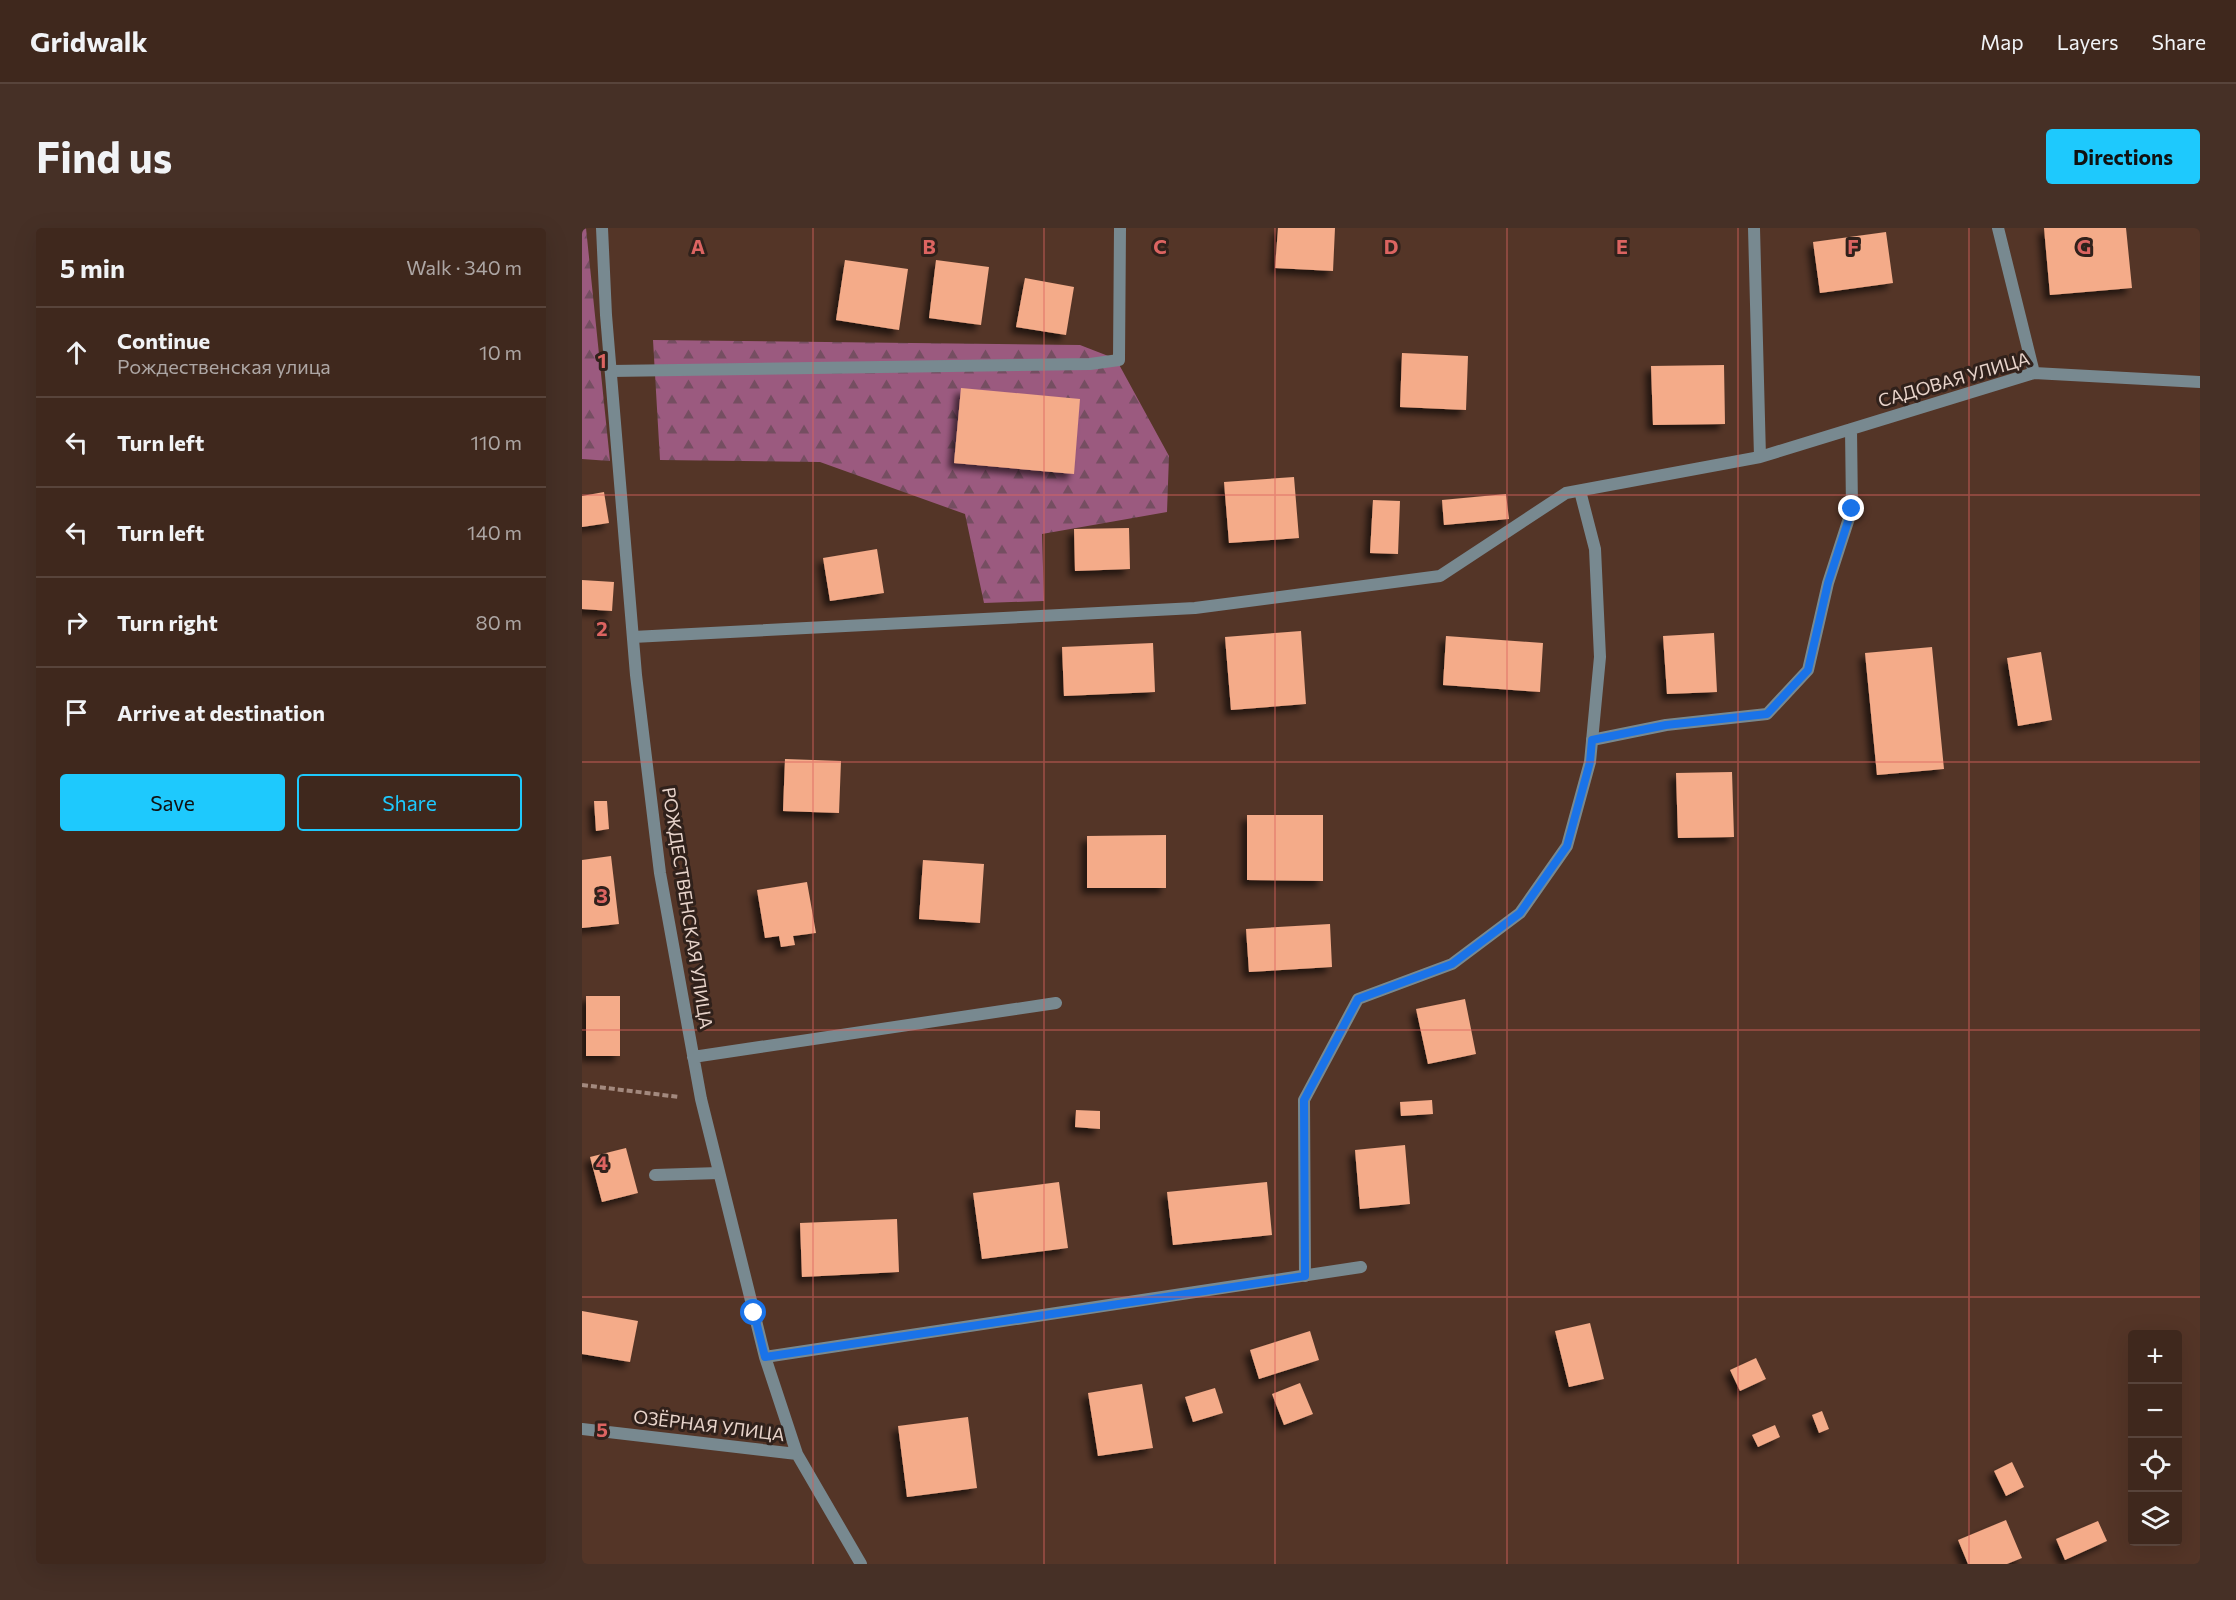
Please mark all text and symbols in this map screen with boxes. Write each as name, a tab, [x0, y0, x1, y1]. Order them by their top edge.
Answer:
text: Gridwalk	[30, 24, 148, 58]
text: Map	[1980, 29, 2024, 54]
text: Layers	[2057, 29, 2119, 54]
text: Share	[2152, 29, 2206, 54]
button: Directions	[2046, 129, 2200, 184]
text: Find us	[36, 130, 172, 182]
text: A	[691, 234, 705, 258]
text: B	[922, 234, 936, 258]
text: C	[1153, 234, 1167, 258]
text: D	[1384, 234, 1398, 258]
text: E	[1616, 234, 1628, 258]
text: F	[1847, 234, 1859, 258]
text: G	[2077, 234, 2091, 258]
text: 5 min	[60, 252, 125, 283]
text: Walk · 340 m	[406, 255, 522, 279]
text: Continue	[117, 327, 210, 354]
icon: ahead	[60, 336, 93, 369]
text: 10 m	[479, 340, 522, 364]
street label: САДОВАЯ УЛИЦА	[1875, 347, 2032, 411]
text: 1	[597, 348, 607, 372]
text: Рождественская улица	[117, 354, 331, 378]
icon: left	[60, 426, 93, 459]
text: Turn left	[117, 429, 204, 456]
text: 110 m	[471, 430, 522, 454]
route end	[1838, 495, 1864, 521]
icon: left	[60, 516, 93, 549]
text: Turn left	[117, 519, 204, 546]
text: 140 m	[467, 520, 522, 544]
icon: right	[60, 606, 93, 639]
text: Turn right	[117, 609, 218, 636]
text: 80 m	[476, 610, 522, 634]
text: 2	[596, 616, 608, 640]
icon: arrive	[60, 696, 93, 729]
text: Arrive at destination	[117, 699, 325, 726]
button: Save	[60, 774, 285, 831]
button: Share	[297, 774, 522, 831]
street label: РОЖДЕСТВЕНСКАЯ УЛИЦА	[658, 785, 718, 1030]
text: 3	[596, 883, 608, 907]
text: 4	[596, 1150, 608, 1174]
route start	[740, 1299, 766, 1325]
map controls	[2128, 1330, 2182, 1546]
button: +	[2128, 1330, 2182, 1384]
button: −	[2128, 1384, 2182, 1438]
street label: ОЗЁРНАЯ УЛИЦА	[632, 1405, 786, 1445]
text: 5	[596, 1417, 608, 1441]
button: locate	[2128, 1438, 2182, 1492]
button: layers	[2128, 1492, 2182, 1546]

